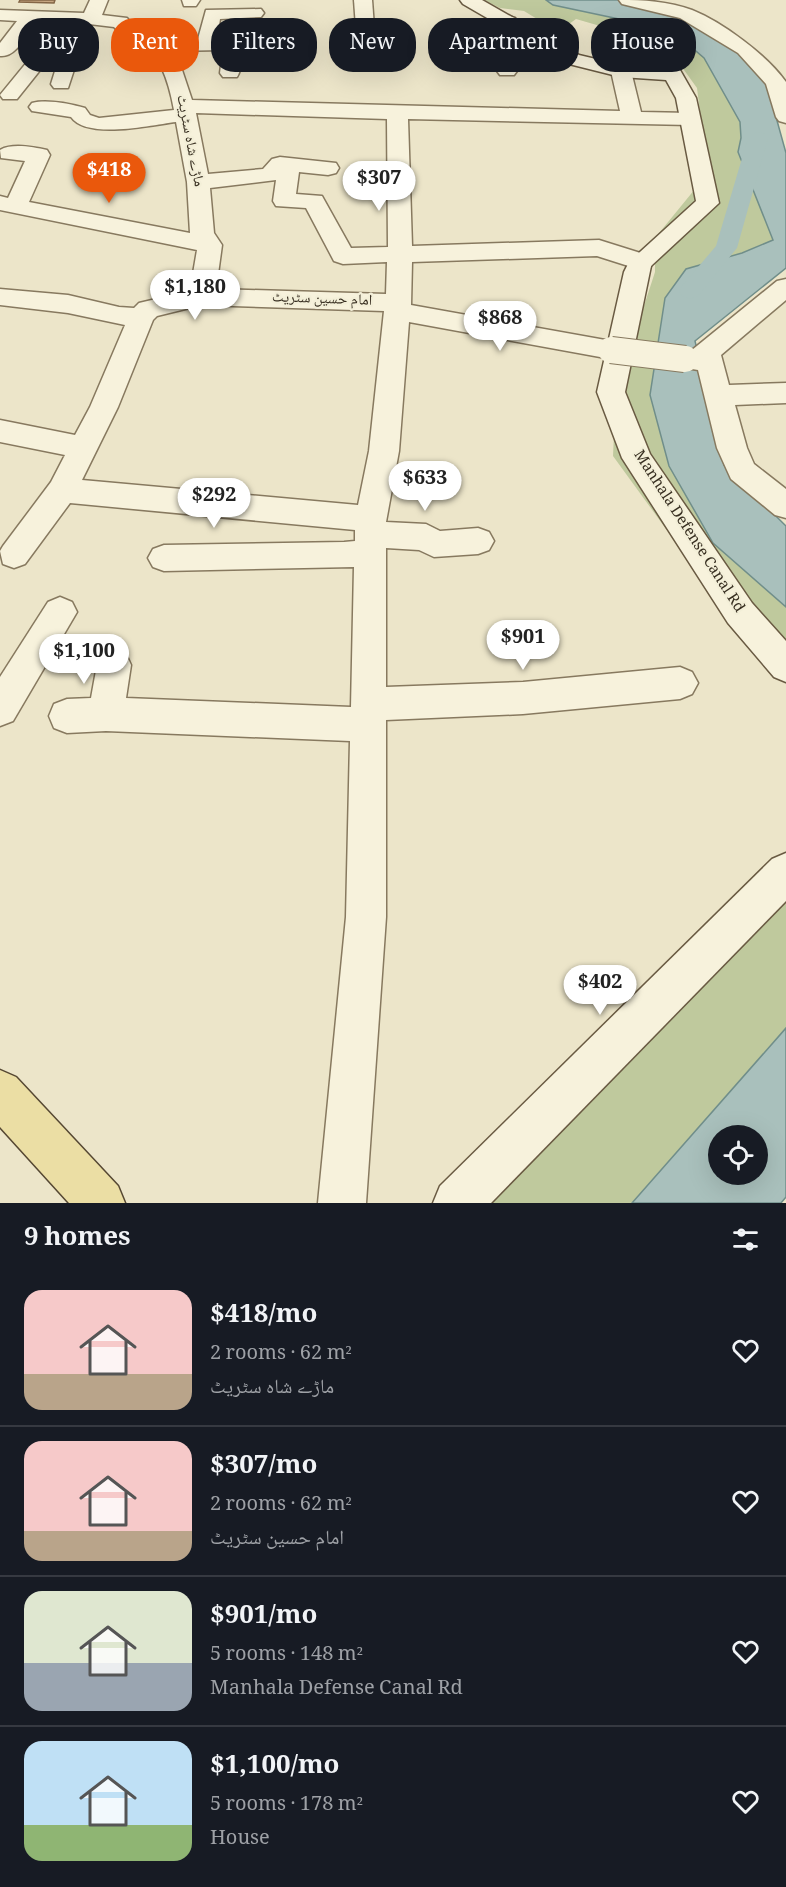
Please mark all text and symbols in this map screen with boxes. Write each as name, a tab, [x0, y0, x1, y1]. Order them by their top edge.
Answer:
chip: Buy	[18, 18, 99, 72]
chip: Rent	[111, 18, 199, 72]
chip: Filters	[211, 18, 317, 72]
chip: New	[329, 18, 416, 72]
chip: Apartment	[428, 18, 579, 72]
chip: House	[591, 18, 696, 72]
street label: ماڑے شاہ سٹریٹ	[167, 93, 211, 189]
pin: $418	[73, 153, 145, 204]
text: $418	[87, 155, 131, 189]
pin: $307	[343, 161, 415, 212]
text: $307	[357, 163, 401, 197]
pin: $1,180	[146, 270, 244, 321]
text: $1,180	[164, 272, 226, 306]
street label: امام حسین سٹریٹ	[271, 285, 373, 315]
pin: $868	[464, 301, 536, 352]
text: $868	[478, 303, 522, 337]
street label: Manhala Defense Canal Rd	[625, 445, 751, 619]
pin: $633	[389, 461, 461, 512]
text: $633	[403, 463, 447, 497]
pin: $292	[178, 478, 250, 529]
text: $292	[192, 480, 236, 514]
pin: $901	[487, 620, 559, 671]
text: $901	[501, 622, 545, 656]
pin: $1,100	[35, 634, 133, 685]
text: $1,100	[53, 636, 115, 670]
pin: $402	[564, 965, 636, 1016]
text: $402	[578, 967, 622, 1001]
map controls	[708, 1125, 768, 1185]
button: locate	[708, 1125, 768, 1185]
text: 9 homes	[24, 1217, 131, 1261]
icon: filters	[729, 1223, 762, 1256]
text: $418/mo	[210, 1294, 317, 1338]
icon: home	[72, 1314, 144, 1386]
icon: heart	[729, 1334, 762, 1367]
text: 2 rooms · 62 m²	[210, 1338, 352, 1372]
text: ماڑے شاہ سٹریٹ	[210, 1372, 334, 1406]
text: $307/mo	[210, 1445, 317, 1489]
icon: home	[72, 1465, 144, 1537]
icon: heart	[729, 1485, 762, 1518]
text: 2 rooms · 62 m²	[210, 1489, 352, 1523]
text: امام حسین سٹریٹ	[210, 1523, 344, 1557]
text: $901/mo	[210, 1595, 317, 1639]
icon: home	[72, 1615, 144, 1687]
icon: heart	[729, 1635, 762, 1668]
text: 5 rooms · 148 m²	[210, 1639, 363, 1673]
text: Manhala Defense Canal Rd	[210, 1673, 463, 1707]
text: $1,100/mo	[210, 1745, 340, 1789]
icon: home	[72, 1765, 144, 1837]
icon: heart	[729, 1785, 762, 1818]
text: 5 rooms · 178 m²	[210, 1789, 363, 1823]
text: House	[210, 1823, 270, 1857]

